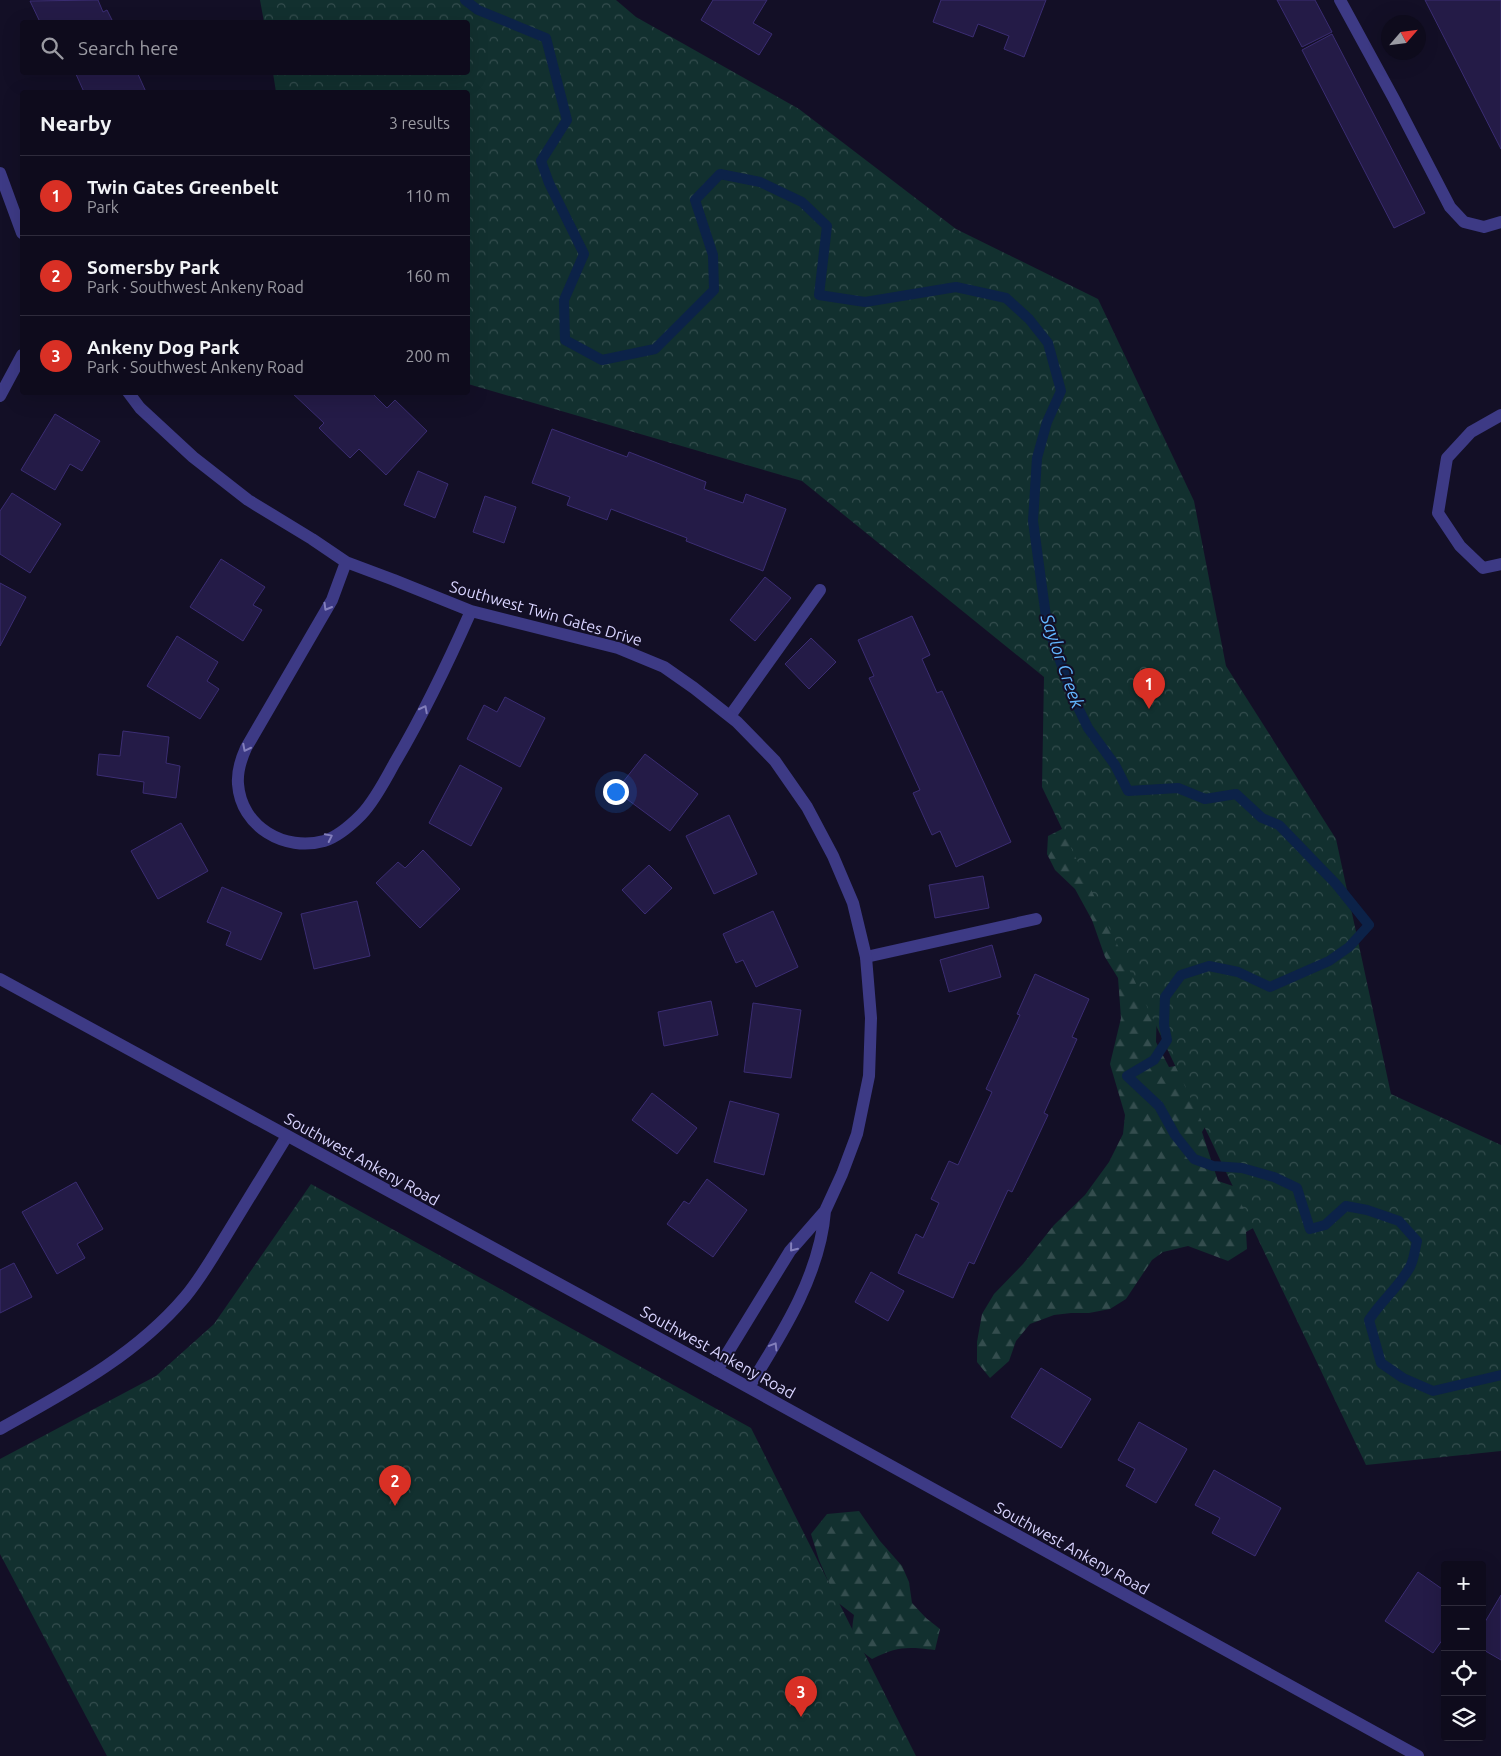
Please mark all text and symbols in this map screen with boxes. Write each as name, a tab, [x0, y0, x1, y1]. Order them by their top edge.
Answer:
north arrow	[1381, 15, 1426, 60]
search box	[20, 20, 470, 75]
icon: search	[38, 34, 66, 62]
text: Search here	[78, 37, 178, 59]
text: Nearby	[40, 111, 111, 135]
text: 3 results	[389, 114, 450, 132]
text: Twin Gates Greenbelt	[87, 176, 279, 198]
text: 1	[51, 187, 61, 205]
text: 110 m	[405, 187, 450, 205]
text: Park	[87, 198, 119, 216]
text: Somersby Park	[87, 256, 220, 278]
text: 2	[51, 267, 61, 285]
text: 160 m	[405, 267, 450, 285]
text: Park · Southwest Ankeny Road	[87, 278, 304, 296]
text: Ankeny Dog Park	[87, 336, 239, 358]
text: 3	[51, 347, 61, 365]
text: 200 m	[405, 347, 450, 365]
text: Park · Southwest Ankeny Road	[87, 358, 304, 376]
street label: Southwest Twin Gates Drive	[448, 577, 644, 649]
one-way arrow	[324, 602, 334, 611]
water label: Saylor Creek	[1037, 610, 1089, 712]
pin: 1	[1133, 668, 1165, 709]
one-way arrow	[418, 705, 428, 714]
one-way arrow	[242, 743, 252, 752]
your location	[603, 779, 629, 805]
one-way arrow	[324, 833, 333, 844]
street label: Southwest Ankeny Road	[282, 1109, 442, 1209]
one-way arrow	[791, 1242, 799, 1251]
street label: Southwest Ankeny Road	[638, 1302, 798, 1402]
one-way arrow	[768, 1342, 778, 1351]
pin: 2	[379, 1465, 411, 1506]
street label: Southwest Ankeny Road	[992, 1498, 1152, 1598]
map controls	[1441, 1561, 1486, 1741]
button: +	[1441, 1561, 1486, 1606]
button: −	[1441, 1606, 1486, 1651]
button: locate	[1441, 1651, 1486, 1696]
pin: 3	[785, 1676, 817, 1717]
button: layers	[1441, 1696, 1486, 1741]

